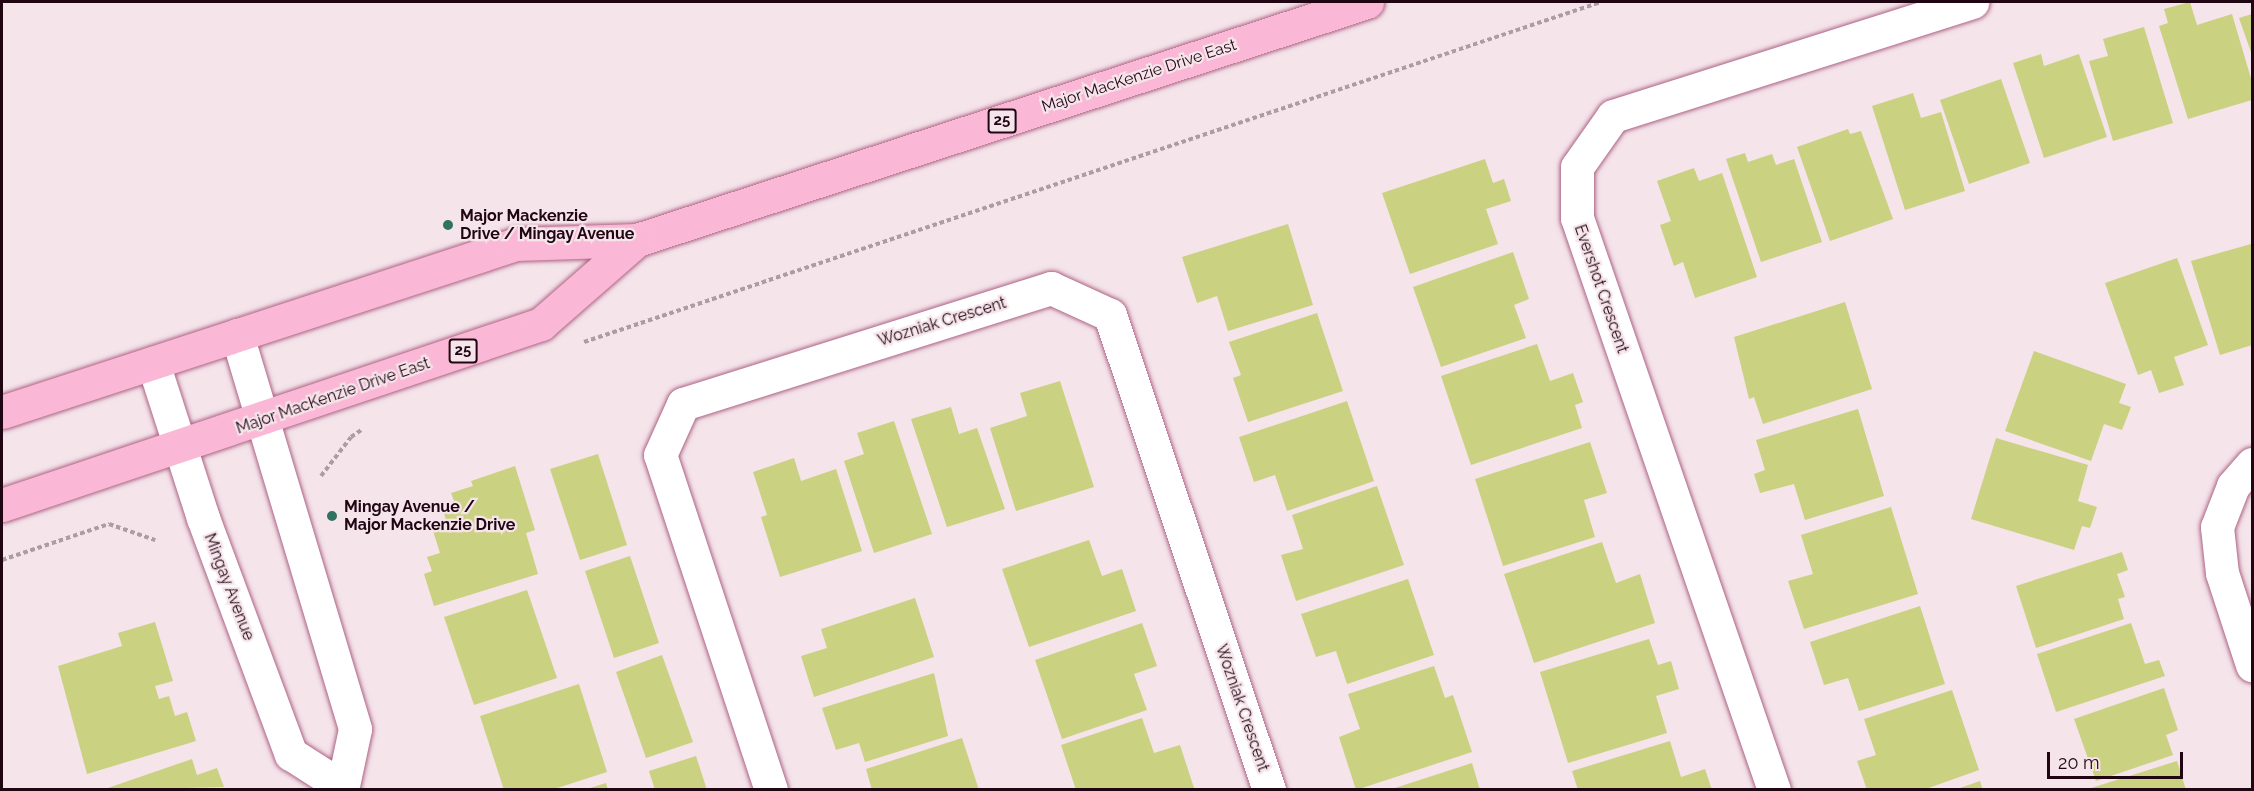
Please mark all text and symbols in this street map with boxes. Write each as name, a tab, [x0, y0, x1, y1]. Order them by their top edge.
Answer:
street label: Major MacKenzie Drive East	[1039, 35, 1239, 117]
road number: 25	[987, 109, 1017, 133]
place label: Major Mackenzie Drive / Mingay Avenue	[460, 206, 635, 244]
marker: Major Mackenzie Drive / Mingay Avenue	[441, 218, 455, 232]
street label: Evershot Crescent	[1570, 222, 1632, 356]
street label: Wozniak Crescent	[876, 293, 1008, 351]
road number: 25	[448, 339, 478, 363]
street label: Major MacKenzie Drive East	[233, 354, 433, 438]
place label: Mingay Avenue / Major Mackenzie Drive	[344, 497, 516, 535]
marker: Mingay Avenue / Major Mackenzie Drive	[325, 509, 339, 523]
street label: Mingay Avenue	[200, 530, 258, 644]
street label: Wozniak Crescent	[1211, 642, 1273, 774]
scale bar	[2050, 740, 2186, 778]
text: 20 m	[2058, 752, 2100, 773]

